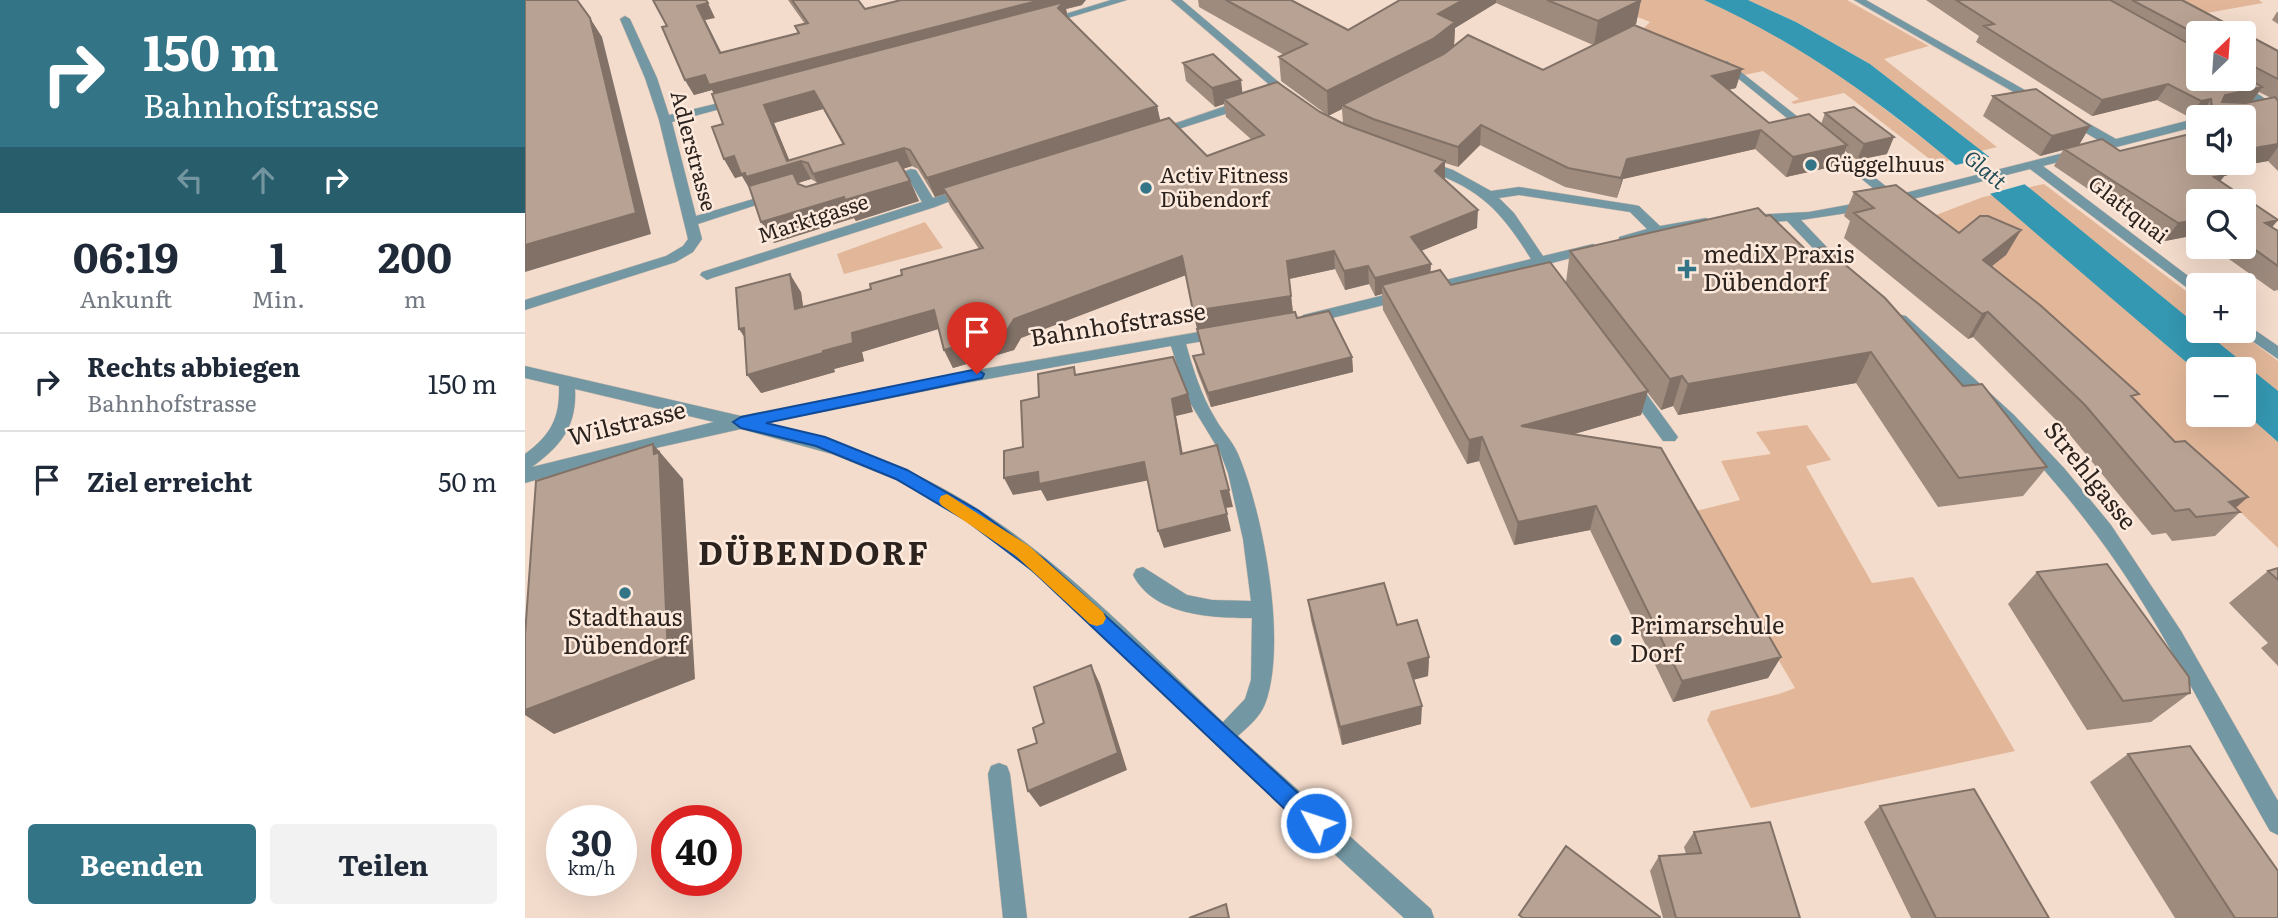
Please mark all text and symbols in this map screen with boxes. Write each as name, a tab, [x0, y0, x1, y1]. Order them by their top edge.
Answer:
text: 150 m	[143, 13, 279, 86]
north arrow	[2186, 21, 2256, 91]
map controls	[2186, 21, 2256, 427]
icon: right	[28, 28, 119, 119]
text: Bahnhofstrasse	[143, 80, 379, 128]
street label: Adlerstrasse	[664, 87, 726, 214]
button: sound	[2186, 105, 2256, 175]
water label: Glatt	[1959, 141, 2015, 196]
place label: Güggelhuus	[1825, 147, 1944, 178]
marker: Güggelhuus	[1803, 157, 1819, 173]
place label: Activ Fitness Dübendorf	[1160, 158, 1288, 213]
icon: left	[171, 161, 209, 199]
icon: ahead	[244, 161, 282, 199]
icon: right	[317, 161, 355, 199]
street label: Glattquai	[2083, 167, 2176, 249]
marker: Activ Fitness Dübendorf	[1138, 180, 1154, 196]
street label: Marktgasse	[753, 184, 872, 249]
button: search	[2186, 189, 2256, 259]
text: 06:19	[73, 224, 179, 286]
text: 1	[270, 224, 287, 286]
text: 200	[378, 224, 452, 286]
place label: mediX Praxis Dübendorf	[1703, 235, 1854, 298]
marker: mediX Praxis Dübendorf	[1677, 259, 1697, 279]
button: +	[2186, 273, 2256, 343]
text: Ankunft	[80, 281, 172, 315]
text: Min.	[252, 281, 305, 315]
text: m	[404, 281, 426, 315]
street label: Bahnhofstrasse	[1027, 291, 1208, 354]
pin	[947, 302, 1007, 374]
icon: arrive	[958, 313, 996, 351]
text: Rechts abbiegen	[87, 346, 300, 385]
button: −	[2186, 357, 2256, 427]
icon: right	[28, 363, 66, 401]
text: 150 m	[428, 363, 497, 402]
text: Bahnhofstrasse	[87, 385, 257, 419]
street label: Wilstrasse	[564, 390, 689, 453]
street label: Strehlgasse	[2037, 413, 2147, 536]
icon: arrive	[28, 461, 66, 499]
text: Ziel erreicht	[87, 461, 252, 500]
text: 50 m	[438, 461, 497, 500]
district label: DÜBENDORF	[698, 527, 930, 575]
marker: Stadthaus Dübendorf	[617, 585, 633, 601]
place label: Stadthaus Dübendorf	[563, 598, 689, 661]
place label: Primarschule Dorf	[1630, 606, 1785, 669]
marker: Primarschule Dorf	[1608, 632, 1624, 648]
position arrow	[1279, 786, 1353, 860]
speed limit sign: 40	[651, 805, 742, 896]
text: 30	[571, 815, 612, 867]
button: Beenden	[28, 824, 256, 904]
button: Teilen	[270, 824, 497, 904]
text: km/h	[568, 854, 615, 881]

